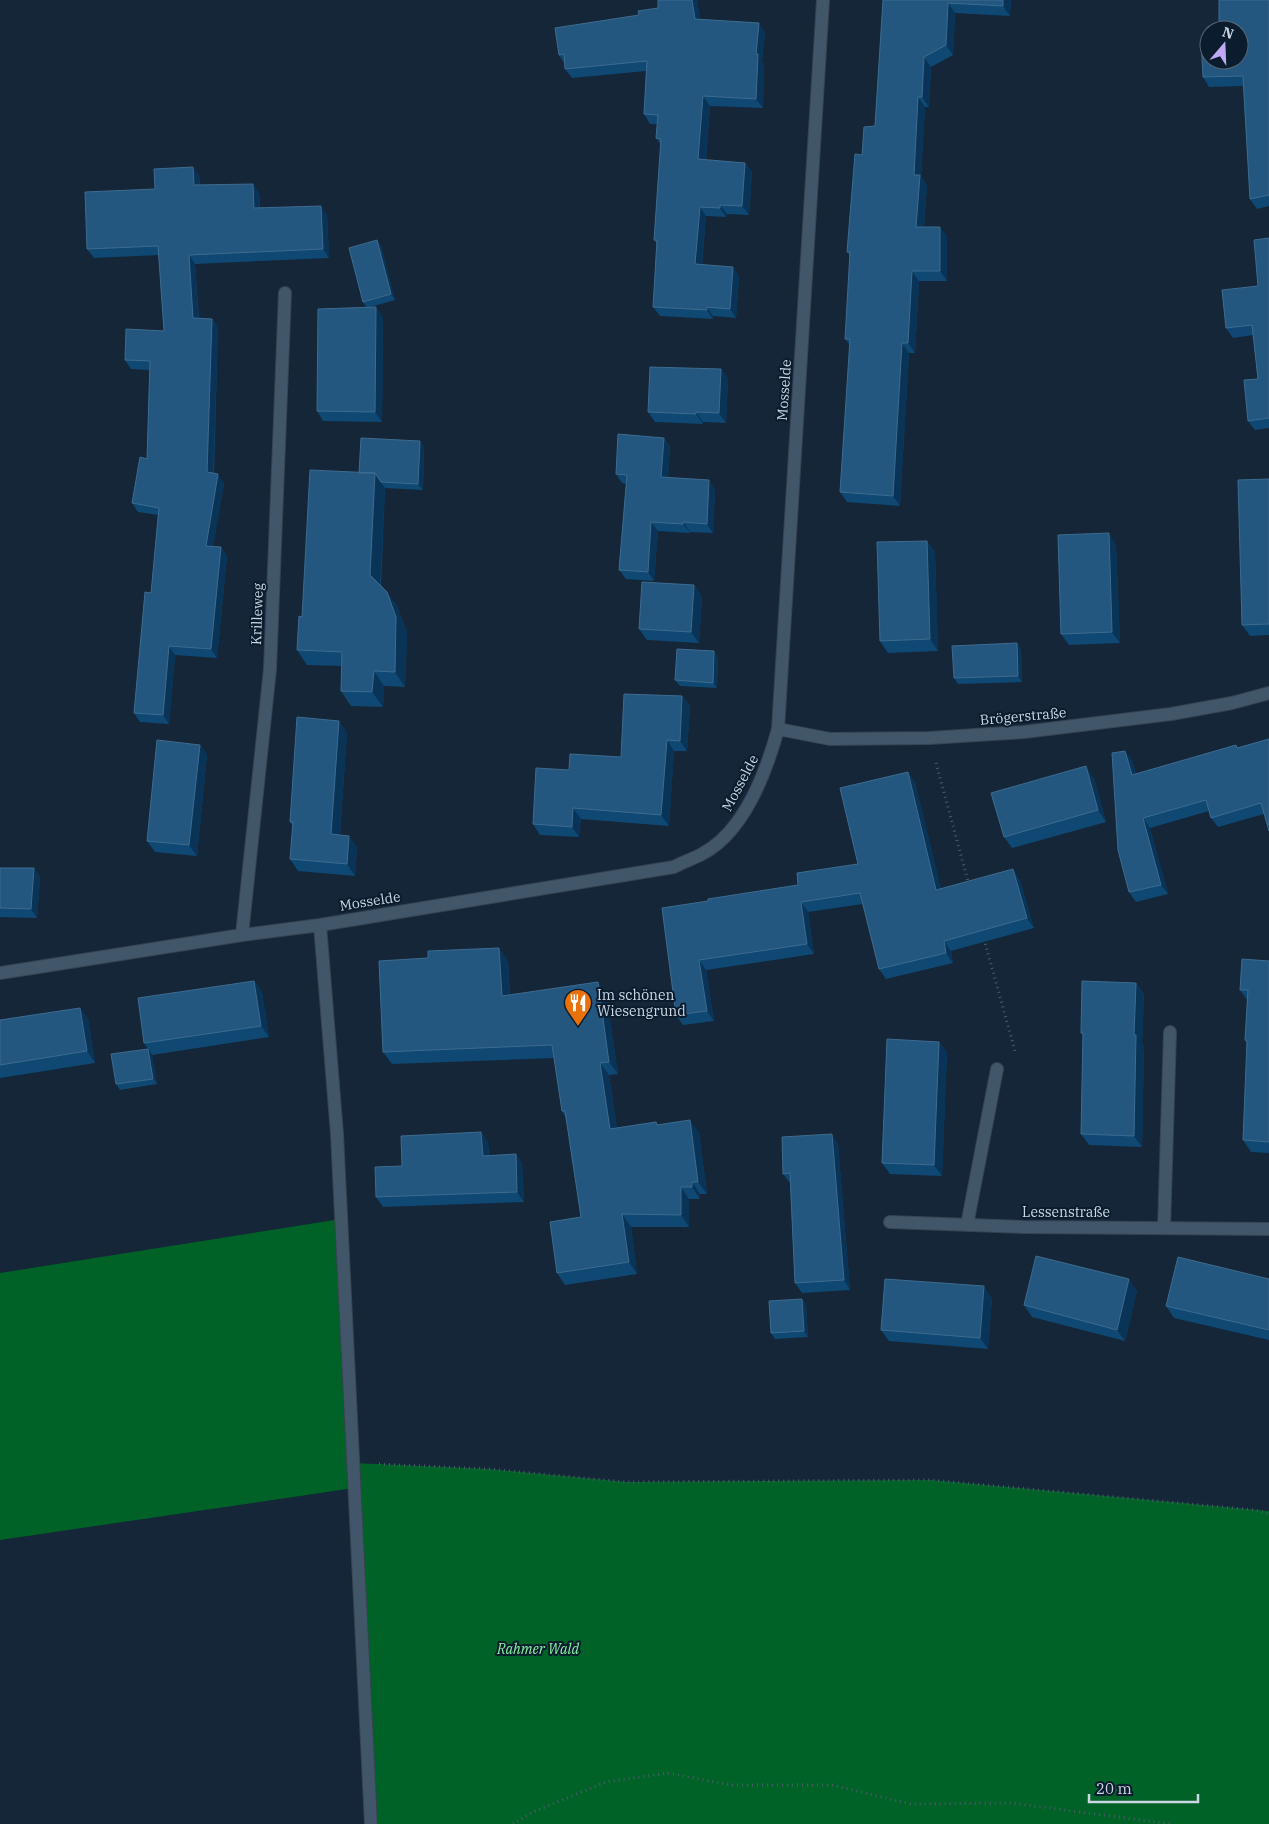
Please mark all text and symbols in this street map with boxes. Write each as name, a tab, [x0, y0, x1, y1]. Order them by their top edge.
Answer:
north arrow	[1199, 20, 1249, 70]
text: N	[1220, 22, 1236, 43]
street label: Mosselde	[773, 359, 795, 421]
street label: Krilleweg	[247, 582, 267, 645]
street label: Brögerstraße	[979, 703, 1067, 729]
street label: Mosselde	[718, 752, 762, 814]
street label: Mosselde	[338, 887, 402, 915]
place label: Im schönen Wiesengrund	[597, 986, 686, 1020]
restaurant icon: Im schönen Wiesengrund	[563, 988, 593, 1027]
street label: Lessenstraße	[1022, 1203, 1110, 1221]
park label: Rahmer Wald	[496, 1640, 579, 1658]
scale bar	[1089, 1772, 1198, 1804]
text: 20 m	[1096, 1779, 1132, 1798]

